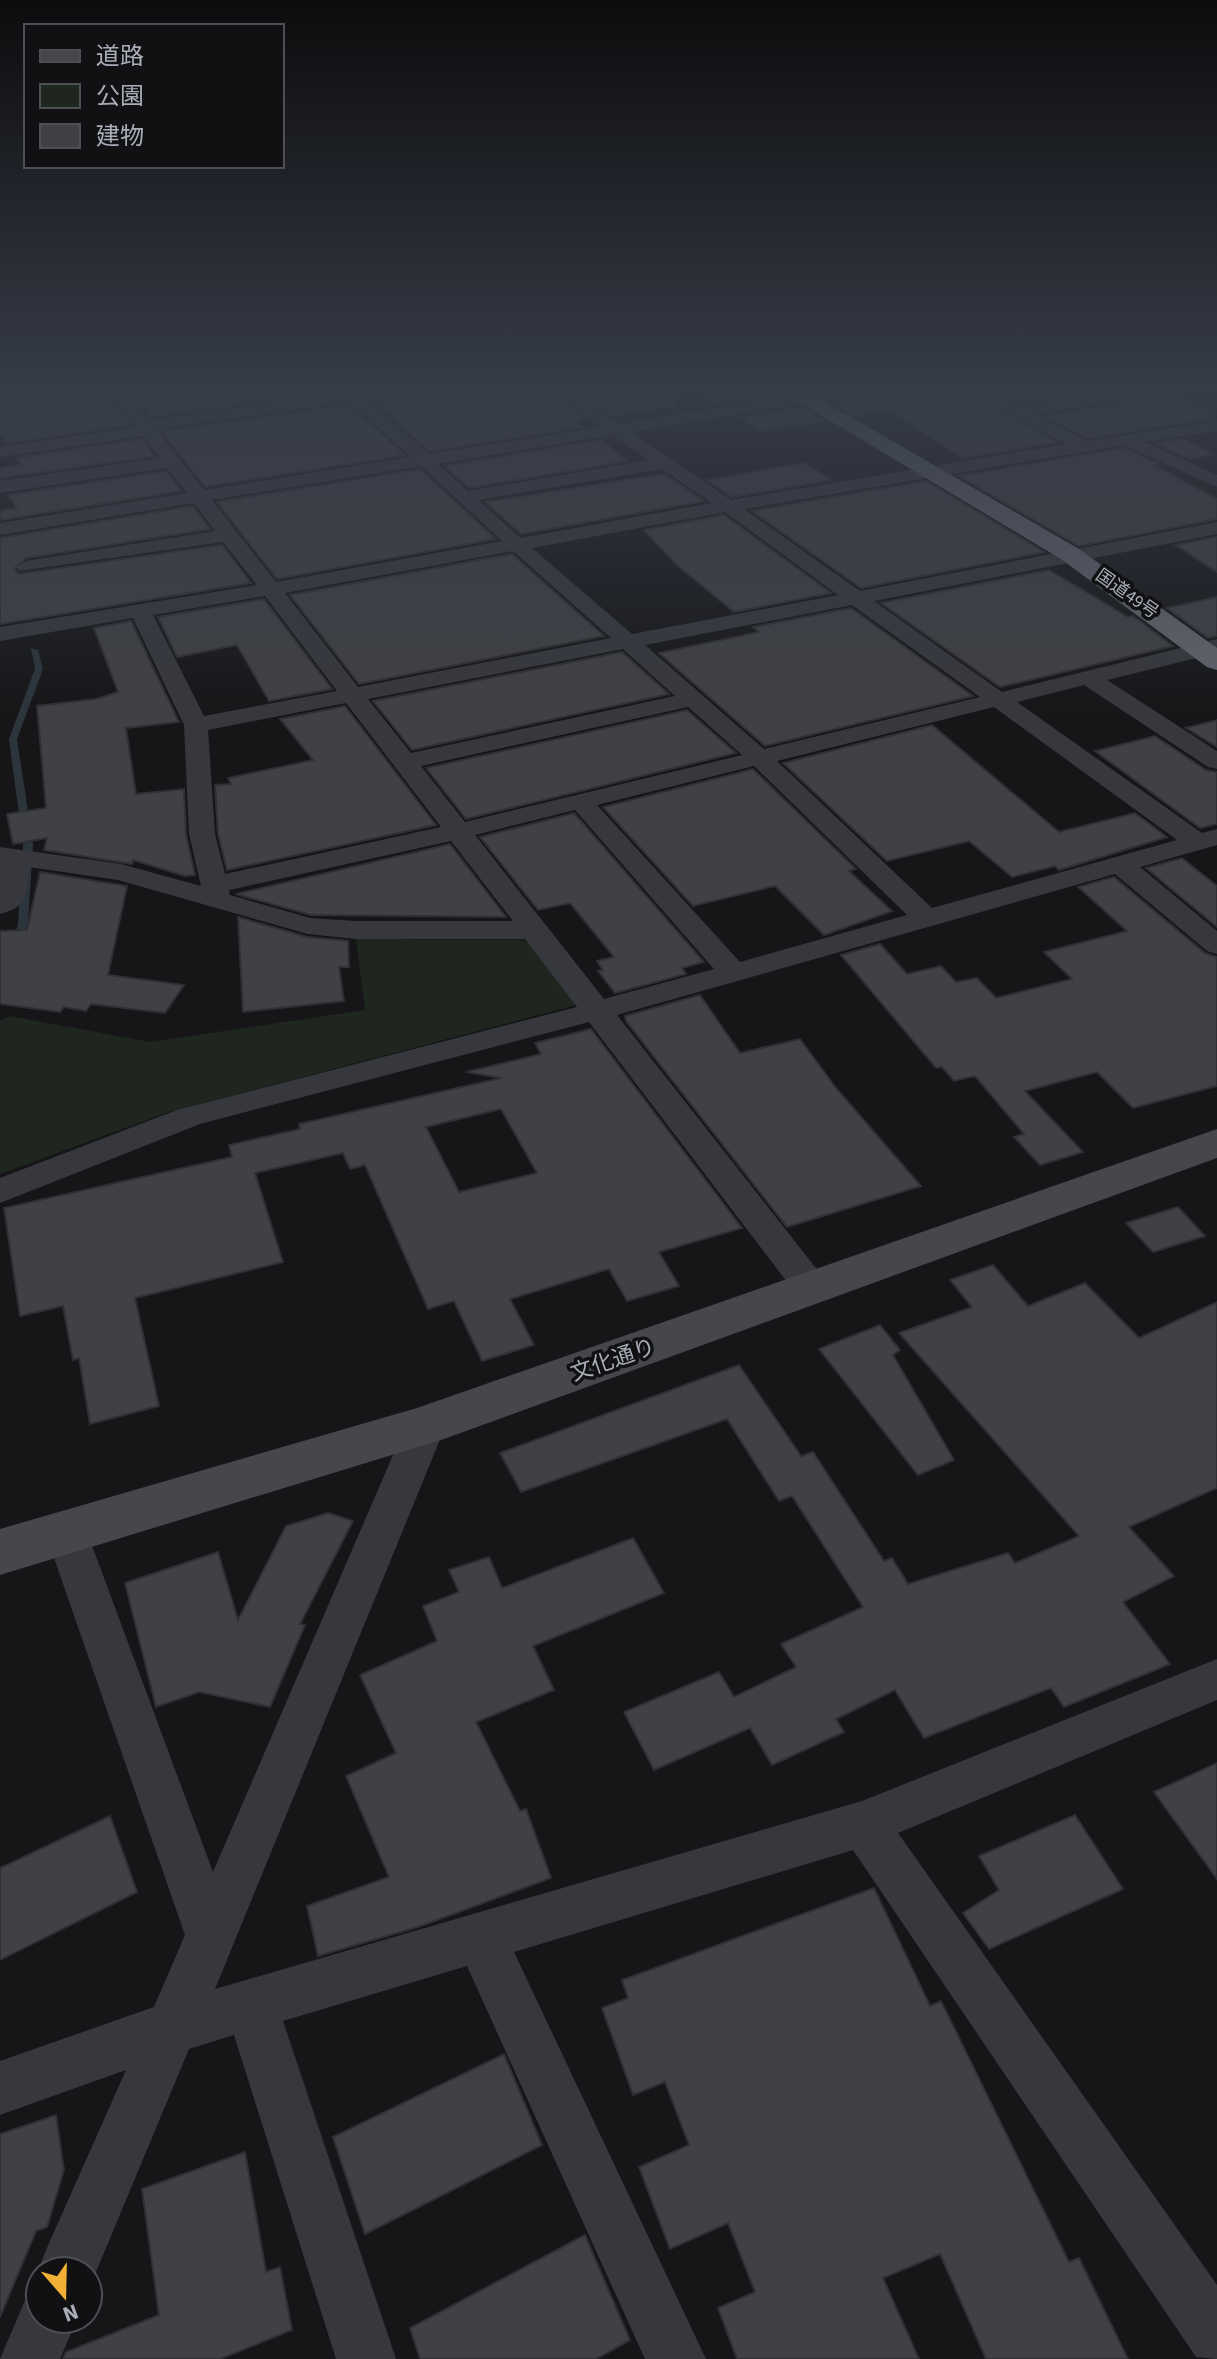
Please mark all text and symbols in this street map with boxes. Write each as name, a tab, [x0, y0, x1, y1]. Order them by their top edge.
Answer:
legend	[24, 24, 284, 168]
text: 道路	[96, 39, 144, 74]
text: 公園	[96, 79, 144, 114]
text: 建物	[96, 119, 144, 154]
street label: 国道49号	[1090, 563, 1164, 625]
street label: 文化通り	[566, 1331, 660, 1389]
north arrow	[24, 2255, 104, 2335]
text: N	[58, 2295, 83, 2330]

